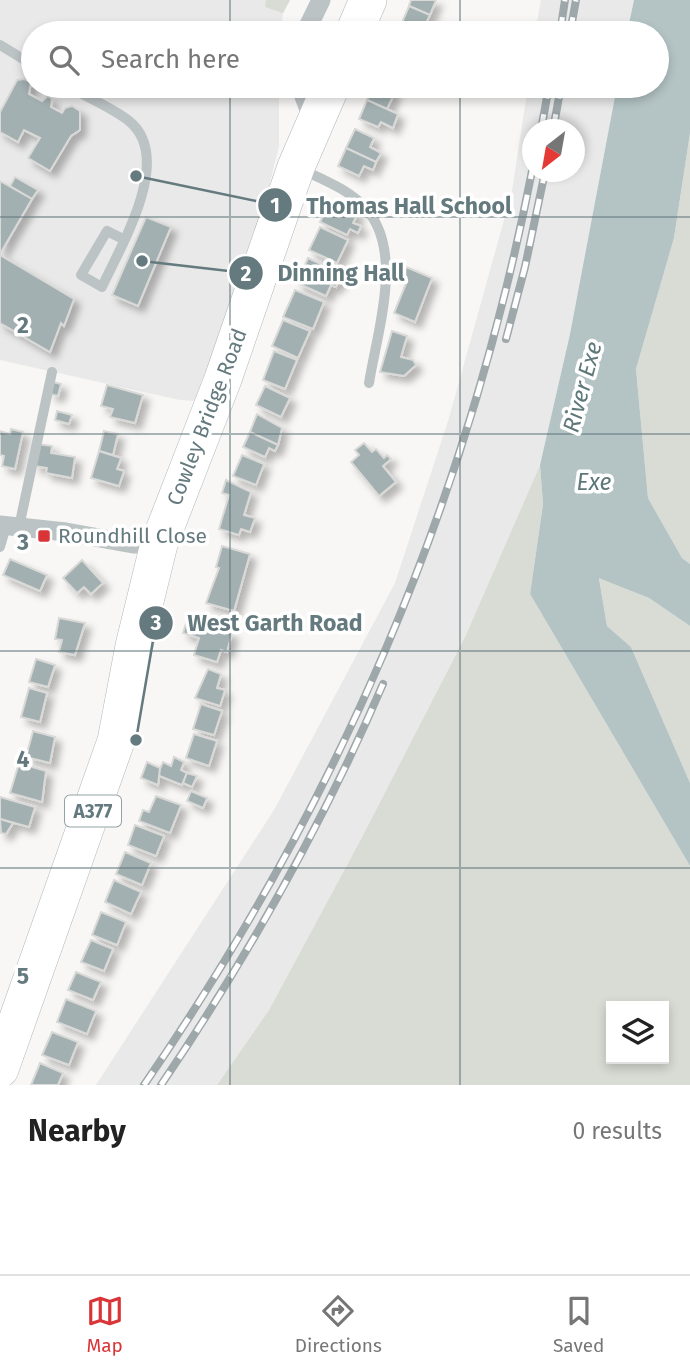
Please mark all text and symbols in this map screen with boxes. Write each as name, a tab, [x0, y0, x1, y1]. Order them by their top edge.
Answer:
search box	[21, 21, 669, 98]
icon: search	[45, 41, 83, 79]
text: Search here	[101, 44, 240, 75]
north arrow	[522, 119, 585, 182]
callout: Thomas Hall School	[257, 183, 526, 227]
text: Thomas Hall School	[306, 192, 512, 220]
text: 1	[270, 193, 280, 219]
callout: Dinning Hall	[228, 251, 419, 295]
text: Dinning Hall	[277, 259, 405, 287]
text: 2	[241, 261, 252, 287]
text: 2	[17, 311, 29, 339]
street label: Cowley Bridge Road	[161, 325, 253, 509]
water label: River Exe	[556, 338, 608, 435]
water label: Exe	[577, 468, 612, 496]
place label: Roundhill Close	[58, 523, 207, 549]
text: 3	[16, 528, 29, 556]
marker: Roundhill Close	[36, 528, 52, 544]
callout: West Garth Road	[139, 601, 377, 645]
text: West Garth Road	[187, 609, 363, 637]
text: 3	[150, 610, 162, 636]
text: 4	[17, 745, 30, 773]
road number: A377	[65, 796, 121, 826]
text: 5	[17, 962, 29, 990]
map controls	[606, 1001, 669, 1064]
button: layers	[606, 1001, 669, 1064]
text: Nearby	[28, 1113, 126, 1149]
text: 0 results	[572, 1117, 662, 1145]
tab: Map	[86, 1292, 124, 1357]
tab: Directions	[295, 1292, 382, 1357]
tab: Saved	[553, 1292, 604, 1357]

